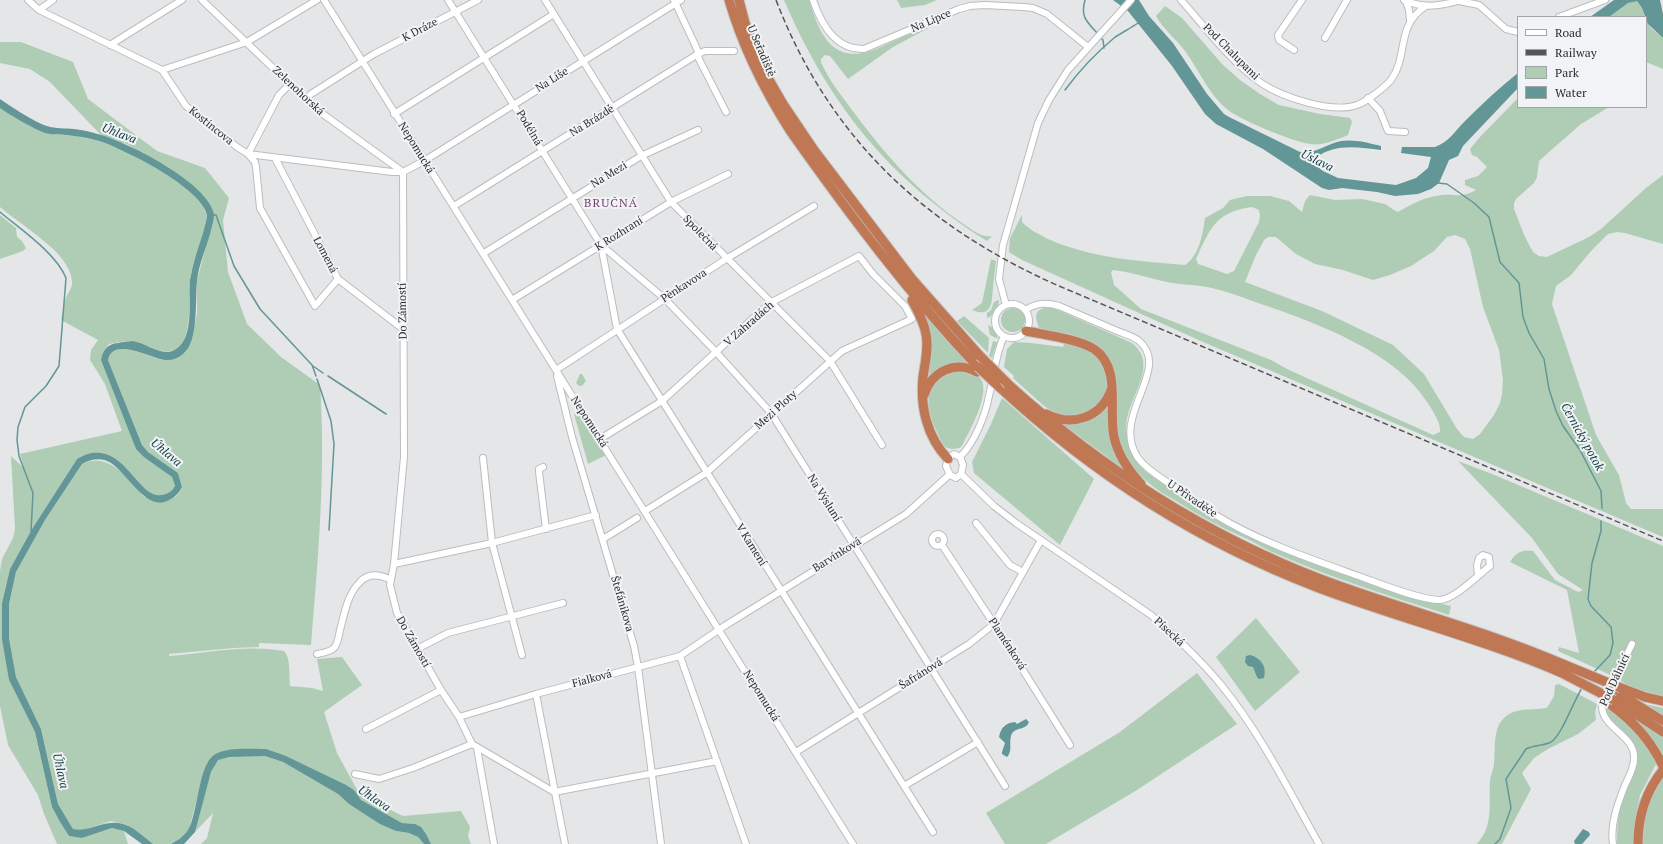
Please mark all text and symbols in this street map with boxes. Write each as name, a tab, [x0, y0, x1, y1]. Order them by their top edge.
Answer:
street label: Na Lipce	[909, 7, 953, 35]
street label: K Dráze	[400, 15, 440, 45]
legend	[1517, 16, 1647, 108]
street label: Pod Chalupami	[1200, 21, 1262, 83]
street label: U Seřadiště	[744, 23, 778, 79]
text: Road	[1555, 25, 1582, 40]
text: Railway	[1555, 45, 1597, 60]
street label: Zelenohorská	[269, 64, 327, 118]
street label: Na Líše	[533, 65, 571, 95]
text: Park	[1555, 65, 1579, 80]
text: Water	[1555, 85, 1587, 100]
street label: Na Brázdě	[567, 102, 617, 140]
street label: Kostincova	[186, 104, 236, 148]
street label: Podélná	[513, 108, 545, 148]
street label: Nepomucká	[395, 120, 437, 176]
water label: Úhlava	[100, 121, 138, 147]
water label: Úslava	[1298, 147, 1336, 175]
street label: Na Mezi	[588, 159, 630, 191]
district label: BRUČNÁ	[584, 197, 638, 211]
street label: Společná	[680, 212, 720, 254]
street label: K Rozhraní	[593, 214, 645, 254]
street label: Lomená	[310, 235, 340, 275]
street label: Pěnkavova	[659, 266, 709, 306]
street label: Do Zámostí	[396, 283, 410, 339]
street label: V Zahradách	[721, 299, 777, 349]
street label: Mezi Ploty	[752, 388, 800, 432]
street label: Nepomucká	[568, 394, 610, 450]
water label: Černický potok	[1557, 401, 1607, 473]
water label: Úhlava	[148, 436, 184, 470]
street label: Na Výsluní	[804, 472, 844, 524]
street label: U Přivaděče	[1165, 477, 1219, 521]
street label: V Kamení	[733, 521, 769, 569]
street label: Barvínková	[810, 535, 864, 575]
street label: Štefánikova	[608, 575, 636, 633]
street label: Do Zámostí	[393, 614, 433, 670]
street label: Plaménková	[985, 615, 1029, 673]
street label: Písecká	[1151, 615, 1187, 649]
street label: Pod Dálnicí	[1597, 652, 1633, 708]
street label: Šafránová	[897, 656, 945, 692]
street label: Fialková	[571, 667, 613, 691]
street label: Nepomucká	[740, 668, 782, 724]
water label: Úhlava	[49, 752, 71, 790]
water label: Úhlava	[355, 783, 393, 815]

